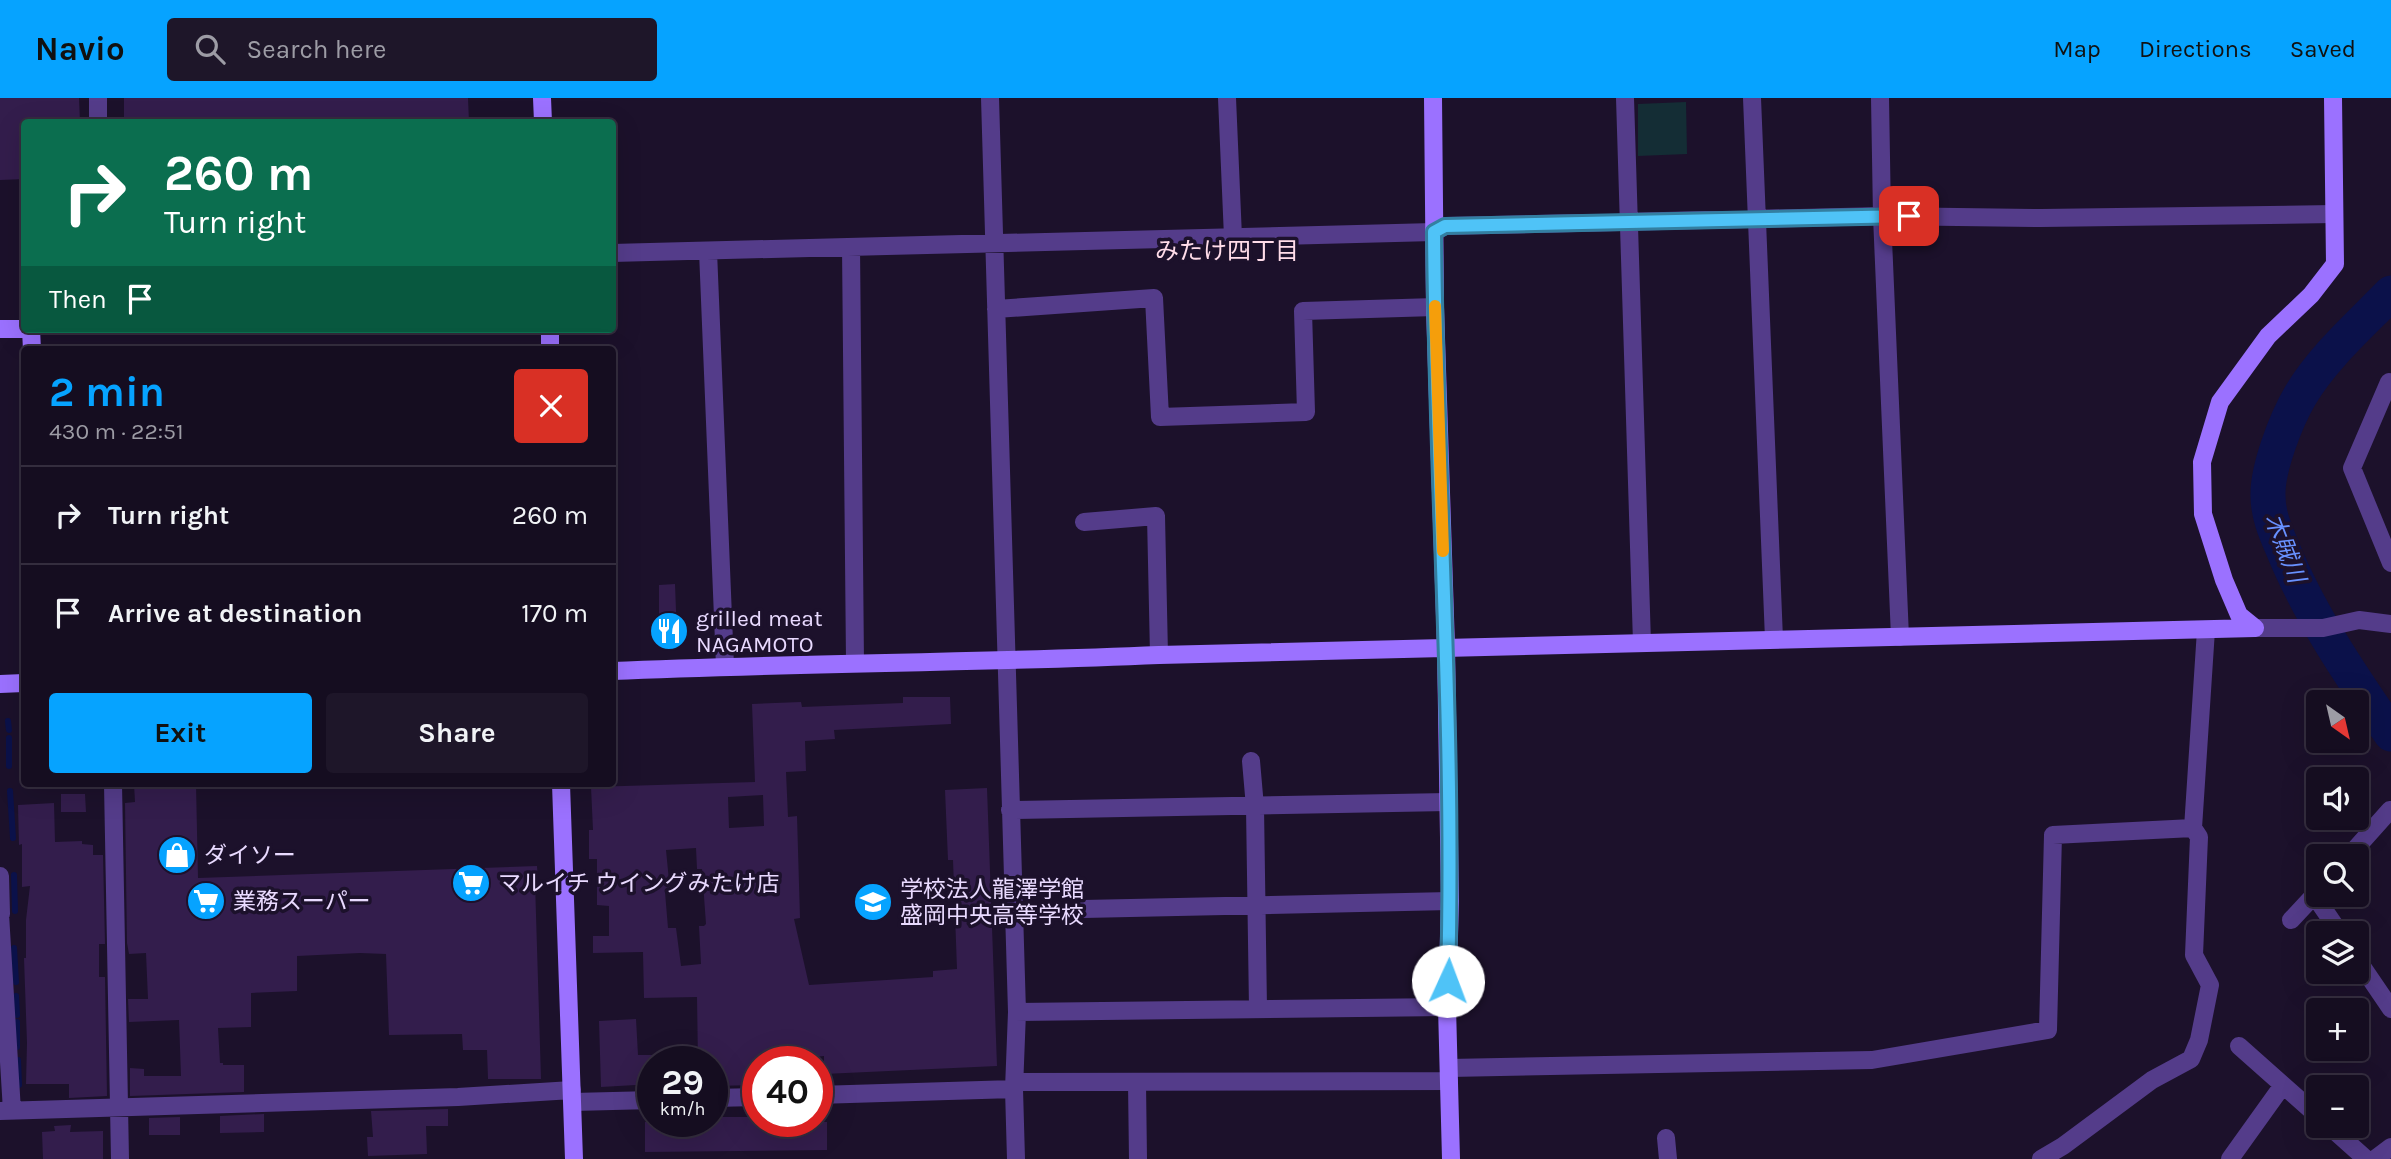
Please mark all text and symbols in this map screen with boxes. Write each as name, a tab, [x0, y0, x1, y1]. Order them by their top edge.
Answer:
search box	[167, 18, 657, 81]
text: Navio	[35, 30, 125, 68]
icon: search	[191, 30, 229, 68]
text: Search here	[247, 34, 386, 65]
text: Map	[2053, 35, 2101, 63]
text: Directions	[2139, 35, 2252, 63]
text: Saved	[2290, 35, 2356, 63]
text: 260 m	[164, 145, 313, 202]
icon: right	[49, 147, 140, 238]
pin	[1879, 186, 1939, 246]
icon: arrive	[1890, 197, 1928, 235]
text: Turn right	[164, 204, 306, 241]
district label: みたけ四丁目	[1155, 237, 1299, 265]
icon: arrive	[121, 280, 159, 318]
text: Then	[49, 284, 107, 315]
text: 2 min	[49, 367, 165, 417]
button: close	[514, 369, 588, 443]
text: 430 m · 22:51	[49, 418, 184, 445]
icon: right	[49, 496, 87, 534]
text: Turn right	[108, 500, 229, 531]
text: 260 m	[512, 500, 588, 531]
water label: 木賊川	[2259, 509, 2312, 589]
icon: arrive	[49, 594, 87, 632]
text: Arrive at destination	[108, 598, 362, 629]
text: 170 m	[521, 598, 588, 629]
place label: grilled meat NAGAMOTO	[696, 605, 823, 658]
restaurant icon: grilled meat NAGAMOTO	[648, 610, 690, 652]
north arrow	[2306, 690, 2370, 752]
map controls	[2306, 690, 2369, 1138]
button: Exit	[49, 693, 312, 773]
button: Share	[326, 693, 588, 773]
button: sound	[2306, 767, 2369, 830]
shop icon: ダイソー	[156, 834, 198, 876]
place label: ダイソー	[204, 842, 296, 869]
button: search	[2306, 844, 2369, 907]
supermarket icon: マルイチ ウイングみたけ店	[450, 862, 492, 904]
place label: マルイチ ウイングみたけ店	[498, 870, 779, 897]
place label: 学校法人龍澤学館 盛岡中央高等学校	[900, 876, 1084, 929]
supermarket icon: 業務スーパー	[185, 880, 227, 922]
school or university icon: 学校法人龍澤学館 盛岡中央高等学校	[852, 881, 894, 923]
place label: 業務スーパー	[233, 888, 371, 915]
button: layers	[2306, 921, 2369, 984]
position arrow	[1411, 944, 1485, 1018]
button: +	[2306, 998, 2369, 1061]
speed limit sign: 40	[742, 1046, 833, 1137]
text: 29	[661, 1062, 704, 1103]
button: −	[2306, 1075, 2369, 1138]
text: km/h	[660, 1098, 705, 1120]

